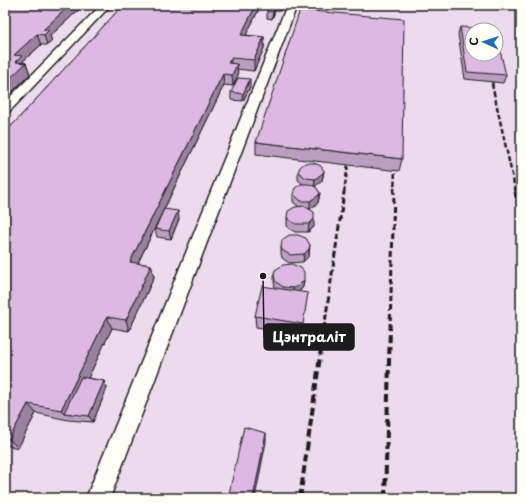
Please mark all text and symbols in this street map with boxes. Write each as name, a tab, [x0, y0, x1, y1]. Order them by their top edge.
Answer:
north arrow	[464, 22, 504, 62]
text: С	[465, 37, 482, 46]
callout: Цэнтраліт	[264, 324, 354, 350]
text: Цэнтраліт	[272, 326, 346, 347]

